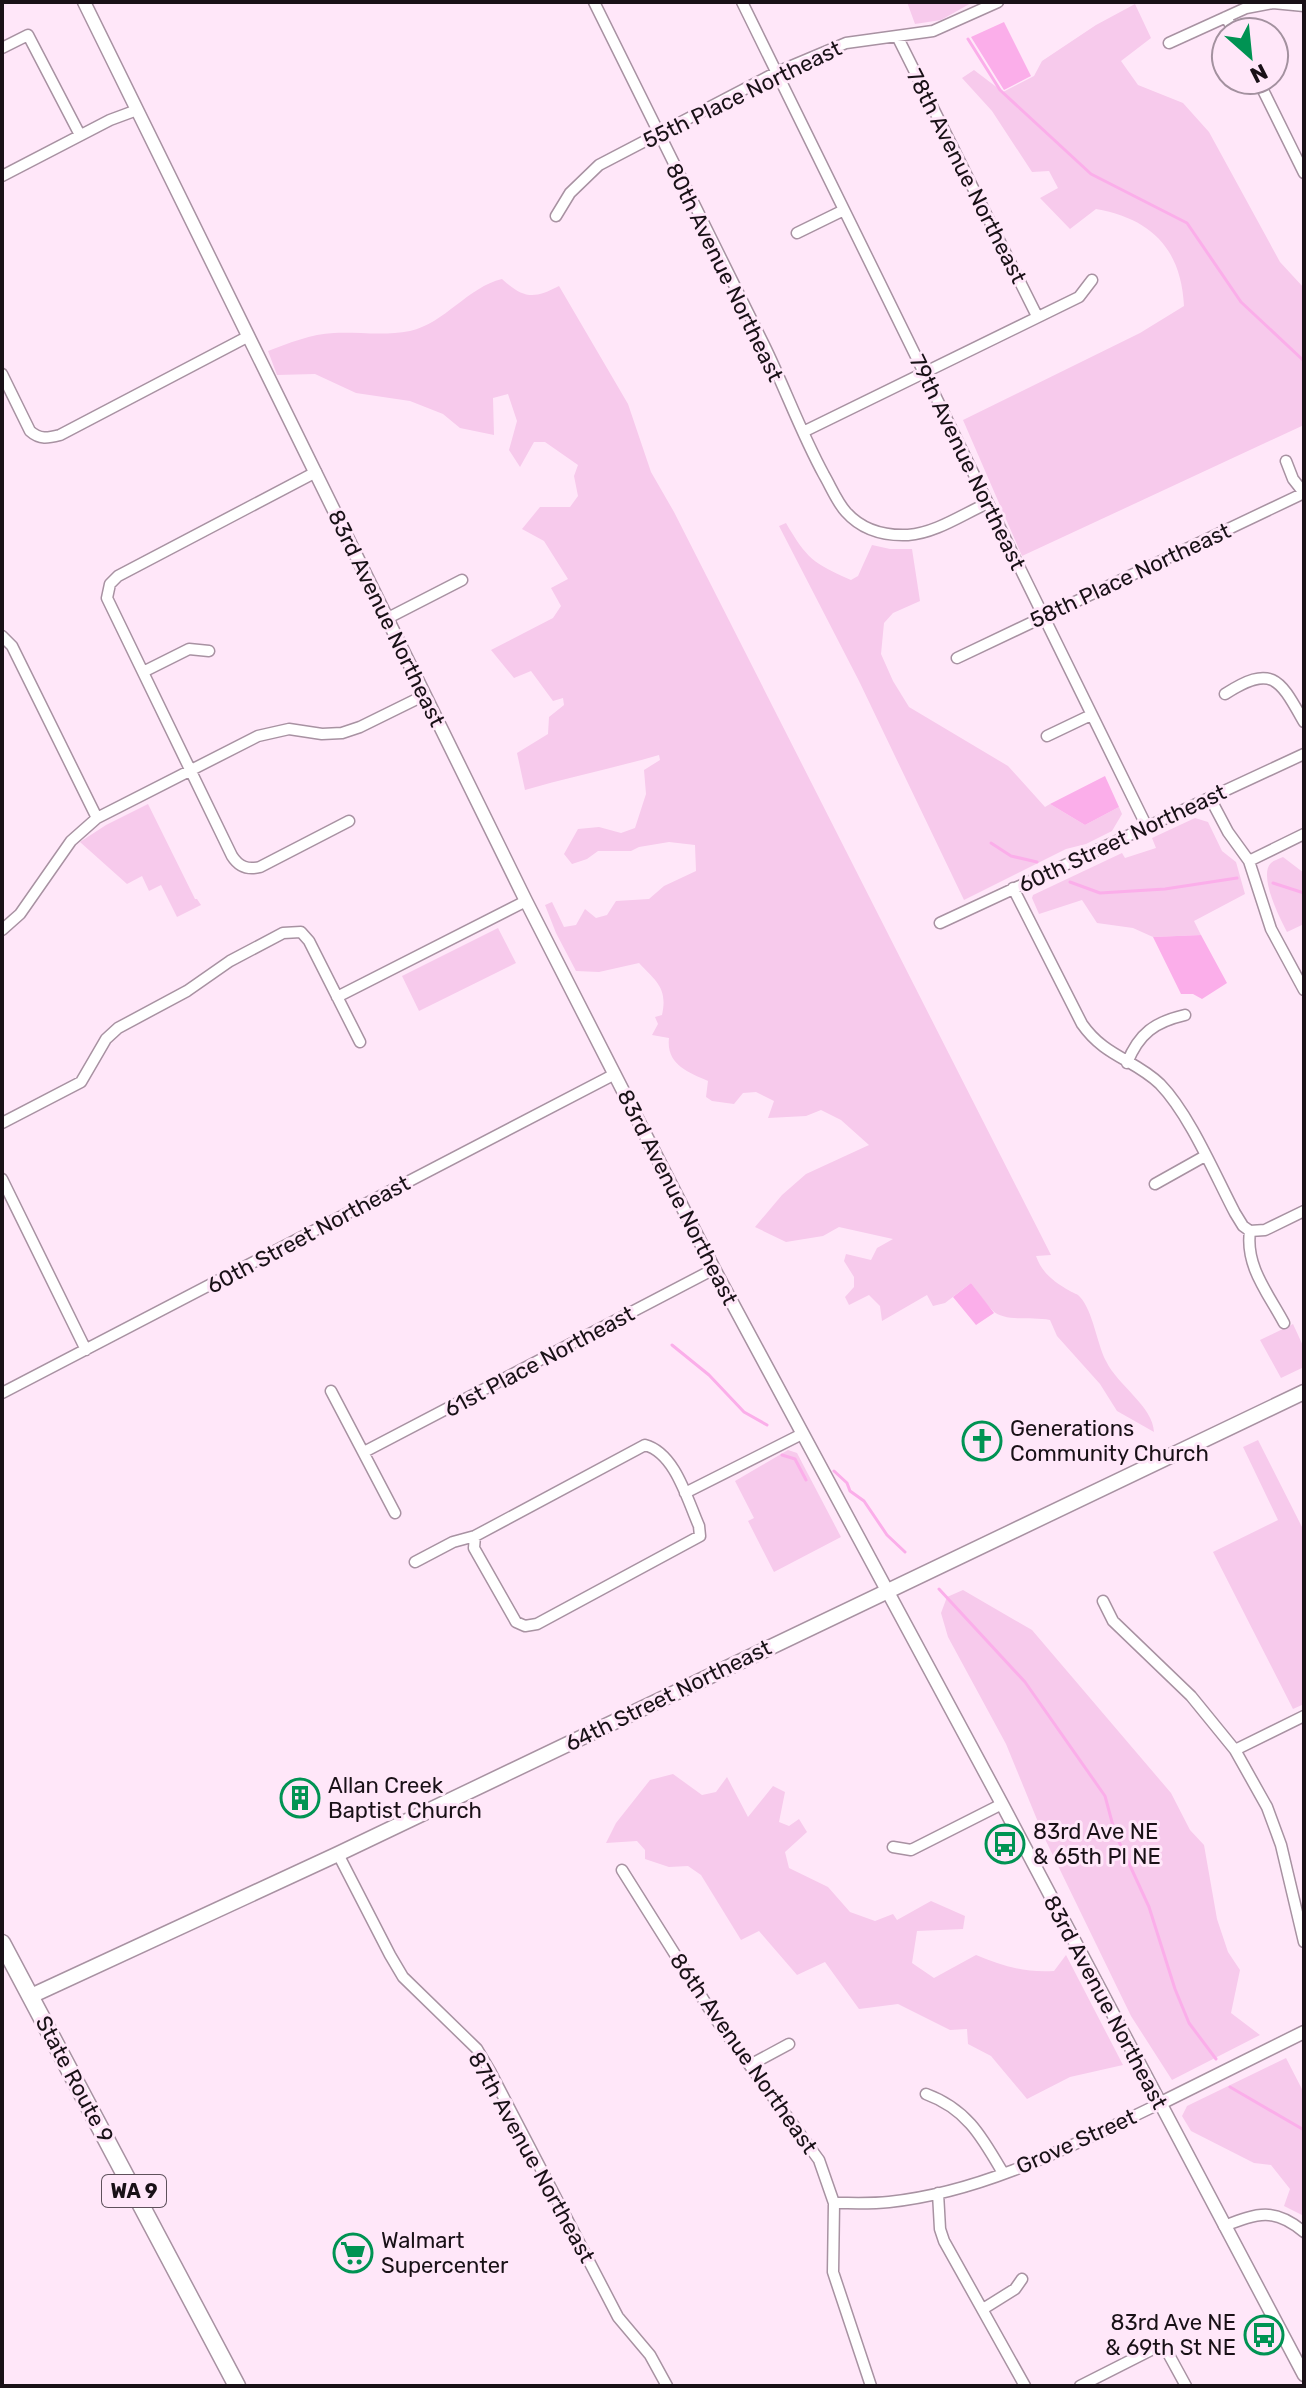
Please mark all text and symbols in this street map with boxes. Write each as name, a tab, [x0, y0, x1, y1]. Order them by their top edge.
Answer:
north arrow	[1210, 16, 1290, 96]
street label: 55th Place Northeast	[639, 34, 846, 154]
text: N	[1246, 58, 1272, 89]
street label: 78th Avenue Northeast	[901, 64, 1033, 288]
street label: 80th Avenue Northeast	[660, 159, 789, 386]
street label: 79th Avenue Northeast	[904, 350, 1032, 575]
street label: 83rd Avenue Northeast	[322, 505, 451, 732]
street label: 58th Place Northeast	[1026, 517, 1235, 634]
street label: 60th Street Northeast	[1014, 778, 1231, 898]
street label: 83rd Avenue Northeast	[611, 1085, 744, 1310]
street label: 60th Street Northeast	[202, 1169, 415, 1299]
street label: 61st Place Northeast	[440, 1300, 639, 1423]
place label: Generations Community Church	[1010, 1415, 1209, 1467]
church icon: Generations Community Church	[961, 1420, 1003, 1462]
street label: 64th Street Northeast	[561, 1634, 776, 1757]
place label: Allan Creek Baptist Church	[328, 1772, 482, 1824]
building icon: Allan Creek Baptist Church	[279, 1777, 321, 1819]
place label: 83rd Ave NE & 65th Pl NE	[1033, 1818, 1161, 1870]
bus stop icon: 83rd Ave NE & 65th Pl NE	[984, 1823, 1026, 1865]
street label: 83rd Avenue Northeast	[1038, 1891, 1174, 2114]
street label: 86th Avenue Northeast	[664, 1948, 823, 2159]
street label: State Route 9	[30, 2011, 119, 2147]
street label: 87th Avenue Northeast	[462, 2047, 601, 2268]
street label: Grove Street	[1012, 2103, 1141, 2180]
road number: WA 9	[102, 2175, 166, 2207]
place label: Walmart Supercenter	[381, 2227, 509, 2279]
supermarket icon: Walmart Supercenter	[332, 2232, 374, 2274]
place label: 83rd Ave NE & 69th St NE	[1105, 2309, 1236, 2361]
bus stop icon: 83rd Ave NE & 69th St NE	[1243, 2314, 1285, 2356]

